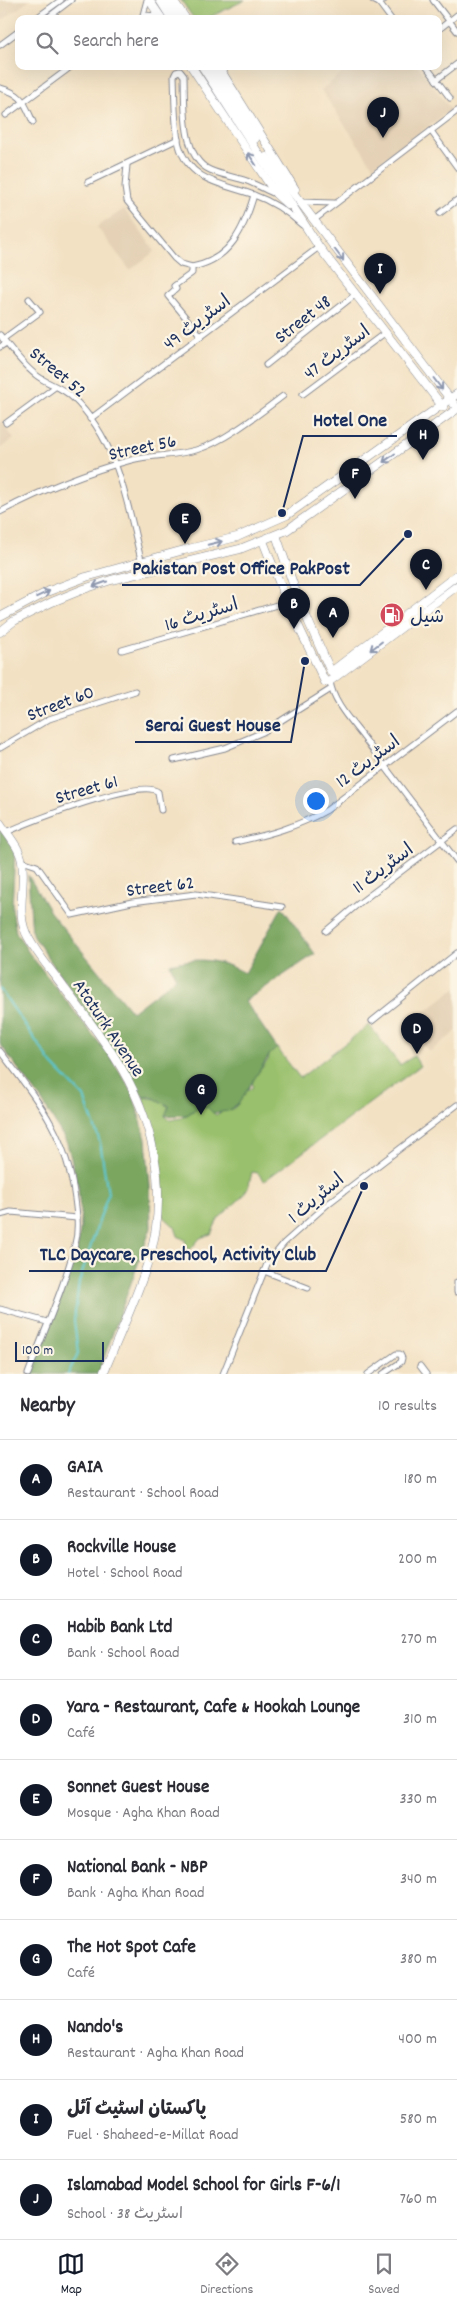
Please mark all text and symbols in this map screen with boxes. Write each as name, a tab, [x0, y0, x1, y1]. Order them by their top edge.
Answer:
search box	[15, 15, 442, 70]
icon: search	[33, 29, 61, 57]
text: Search here	[73, 29, 159, 56]
pin: J	[367, 97, 399, 138]
one-way arrow	[247, 152, 257, 166]
one-way arrow	[334, 248, 345, 261]
pin: I	[364, 253, 396, 294]
street label: اسٹریٹ 49	[158, 289, 238, 358]
street label: Street 48	[270, 290, 338, 352]
street label: اسٹریٹ 47	[299, 320, 377, 388]
street label: Street 52	[22, 342, 91, 406]
one-way arrow	[432, 377, 443, 390]
callout: Hotel One	[303, 401, 397, 436]
text: Hotel One	[313, 408, 387, 436]
pin: H	[407, 419, 439, 460]
street label: Street 56	[106, 429, 179, 470]
one-way arrow	[383, 452, 396, 463]
pin: F	[339, 458, 371, 499]
pin: E	[169, 503, 201, 544]
one-way arrow	[207, 538, 223, 547]
pin: C	[410, 549, 442, 590]
callout: Pakistan Post Office PakPost	[122, 550, 360, 585]
text: Pakistan Post Office PakPost	[132, 556, 350, 584]
one-way arrow	[93, 580, 108, 589]
pin: B	[278, 588, 310, 629]
one-way arrow	[35, 589, 50, 598]
street label: اسٹریٹ 16	[162, 592, 242, 640]
pin: A	[317, 597, 349, 638]
fuel station icon: شیل	[379, 602, 405, 628]
place label: شیل	[410, 605, 444, 632]
one-way arrow	[370, 641, 383, 652]
street label: Street 60	[24, 680, 99, 730]
callout: Serai Guest House	[135, 707, 291, 742]
text: Serai Guest House	[145, 713, 281, 741]
street label: اسٹریٹ 12	[331, 730, 407, 796]
street label: Street 61	[52, 770, 121, 813]
your location	[303, 788, 329, 814]
street label: اسٹریٹ 11	[348, 838, 420, 902]
street label: Street 62	[125, 871, 196, 906]
street label: Ataturk Avenue	[64, 975, 150, 1083]
pin: D	[401, 1013, 433, 1054]
pin: G	[185, 1074, 217, 1115]
street label: اسٹریٹ 1	[283, 1168, 351, 1231]
callout: TLC Daycare, Preschool, Activity Club	[29, 1236, 326, 1271]
text: TLC Daycare, Preschool, Activity Club	[40, 1242, 316, 1270]
scale bar	[15, 1339, 104, 1362]
text: 100 m	[22, 1341, 53, 1361]
text: Nearby	[20, 1392, 75, 1422]
text: 10 results	[378, 1395, 437, 1418]
text: GAIA	[67, 1455, 103, 1482]
text: A	[32, 1468, 40, 1491]
text: 180 m	[404, 1468, 437, 1491]
text: Restaurant · School Road	[67, 1482, 219, 1505]
text: Rockville House	[67, 1535, 176, 1562]
text: B	[32, 1548, 40, 1571]
text: 200 m	[398, 1548, 437, 1571]
text: Hotel · School Road	[67, 1562, 183, 1585]
text: Habib Bank Ltd	[67, 1615, 172, 1642]
text: C	[32, 1628, 40, 1651]
text: 270 m	[401, 1628, 437, 1651]
text: Bank · School Road	[67, 1642, 179, 1665]
text: Yara - Restaurant, Cafe & Hookah Lounge	[67, 1695, 360, 1722]
text: D	[32, 1708, 40, 1731]
text: 310 m	[403, 1708, 437, 1731]
text: Café	[67, 1722, 95, 1745]
text: Sonnet Guest House	[67, 1775, 209, 1802]
text: E	[32, 1788, 40, 1811]
text: 330 m	[399, 1788, 437, 1811]
text: Mosque · Agha Khan Road	[67, 1802, 220, 1825]
text: National Bank - NBP	[67, 1855, 208, 1882]
text: F	[32, 1868, 40, 1891]
text: 340 m	[400, 1868, 437, 1891]
text: Bank · Agha Khan Road	[67, 1882, 204, 1905]
text: The Hot Spot Cafe	[67, 1935, 196, 1962]
text: G	[32, 1948, 40, 1971]
text: 380 m	[400, 1948, 437, 1971]
text: Café	[67, 1962, 95, 1985]
text: Nando's	[67, 2015, 123, 2042]
text: H	[32, 2028, 40, 2051]
text: 400 m	[398, 2028, 437, 2051]
text: Restaurant · Agha Khan Road	[67, 2042, 244, 2065]
text: پاکستان اسٹیٹ آئل	[67, 2097, 206, 2124]
text: I	[34, 2108, 38, 2131]
text: 580 m	[400, 2108, 437, 2131]
text: Fuel · Shaheed-e-Millat Road	[67, 2124, 239, 2147]
text: Islamabad Model School for Girls F-6/1	[67, 2173, 340, 2200]
text: J	[33, 2188, 39, 2211]
text: 760 m	[400, 2188, 437, 2211]
text: School · اسٹریٹ 38	[67, 2203, 183, 2226]
tab: Map	[57, 2250, 85, 2300]
tab: Directions	[200, 2250, 253, 2300]
tab: Saved	[368, 2250, 400, 2300]

